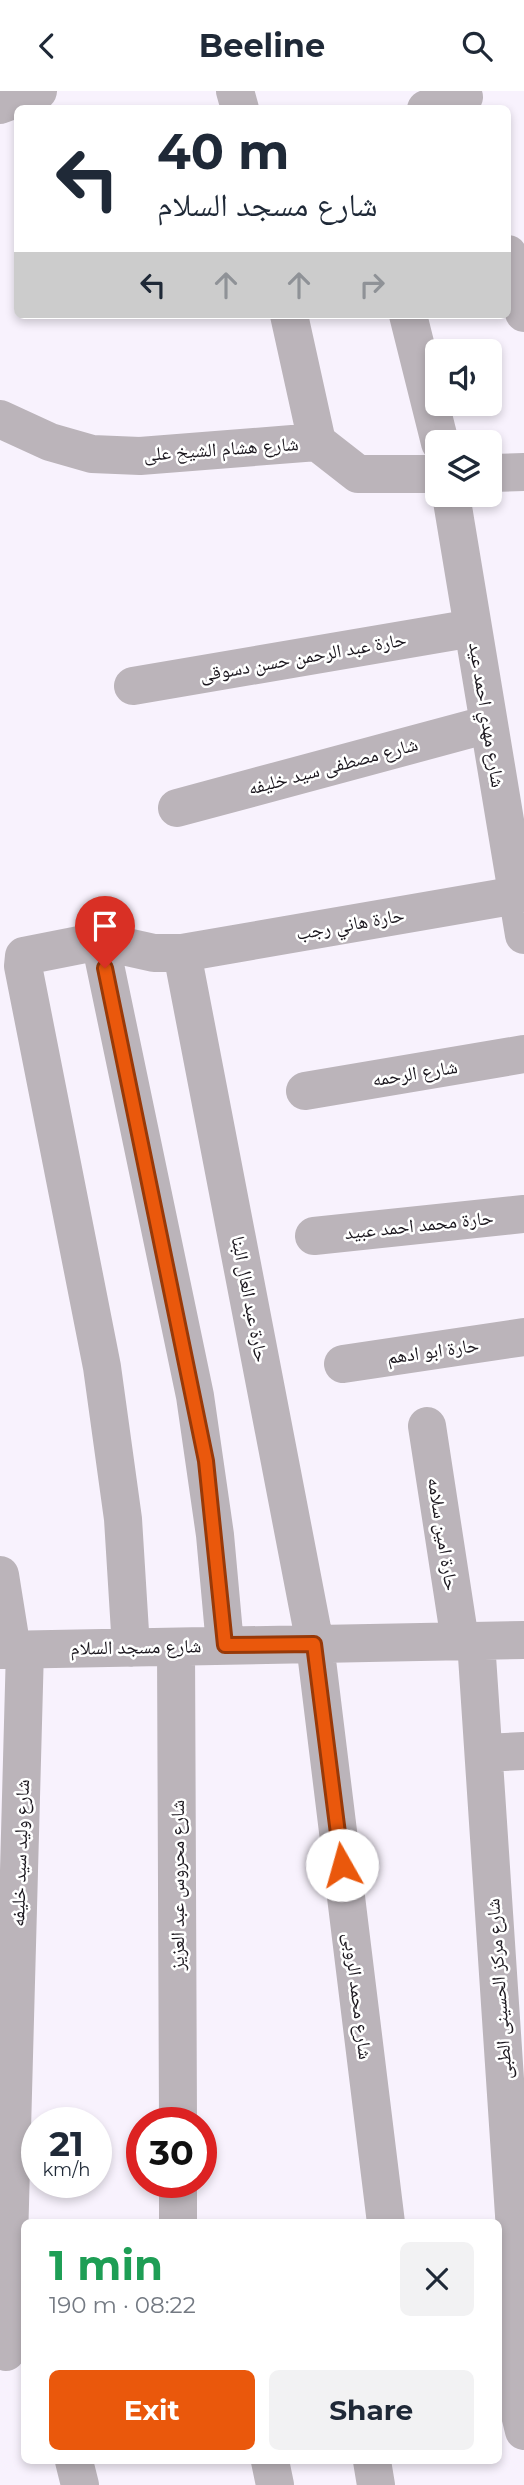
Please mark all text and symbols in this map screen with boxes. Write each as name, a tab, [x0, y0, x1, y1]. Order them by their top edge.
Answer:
text: Beeline	[199, 26, 325, 65]
icon: back	[28, 27, 66, 65]
icon: search	[458, 27, 496, 65]
text: 40 m	[157, 122, 289, 181]
icon: left	[42, 133, 133, 224]
text: شارع مسجد السلام	[157, 185, 378, 224]
icon: left	[134, 266, 172, 304]
icon: ahead	[207, 266, 245, 304]
icon: ahead	[280, 266, 318, 304]
icon: right	[353, 266, 391, 304]
map controls	[425, 339, 502, 507]
button: sound	[425, 339, 502, 416]
button: layers	[425, 430, 502, 507]
street label: شارع هشام الشيخ على	[143, 432, 299, 468]
street label: حارة عبد الرحمن حسن دسوقى	[198, 627, 408, 687]
street label: شارع مهدي احمد عيد	[460, 641, 510, 790]
street label: شارع مصطفى سيد خليفه	[246, 732, 420, 800]
pin	[75, 896, 135, 968]
street label: حارة هاني رجب	[294, 903, 407, 949]
icon: arrive	[86, 907, 124, 945]
street label: شارع الرحمه	[371, 1055, 459, 1091]
street label: حارة محمد احمد عبيد	[343, 1206, 495, 1244]
street label: حارة عبد العال البنا	[226, 1234, 274, 1364]
street label: حارة ابو ادهم	[386, 1333, 481, 1370]
street label: حارة امين سلامه	[423, 1476, 463, 1592]
street label: شارع مسجد السلام	[70, 1634, 202, 1662]
street label: شارع وليد سيد خليفه	[6, 1779, 34, 1927]
street label: شارع محروس عبد العزيز	[166, 1800, 189, 1971]
position arrow	[305, 1828, 379, 1902]
street label: شارع مركز الحسينى الطبى	[481, 1898, 517, 2080]
street label: شارع محمد الروبى	[339, 1931, 377, 2061]
speed limit sign: 30	[126, 2107, 217, 2198]
text: 21	[49, 2122, 84, 2165]
text: km/h	[42, 2159, 91, 2181]
text: 1 min	[49, 2239, 163, 2291]
button: close	[400, 2242, 474, 2316]
text: 190 m · 08:22	[49, 2291, 196, 2319]
button: Exit	[49, 2370, 255, 2450]
button: Share	[269, 2370, 474, 2450]

